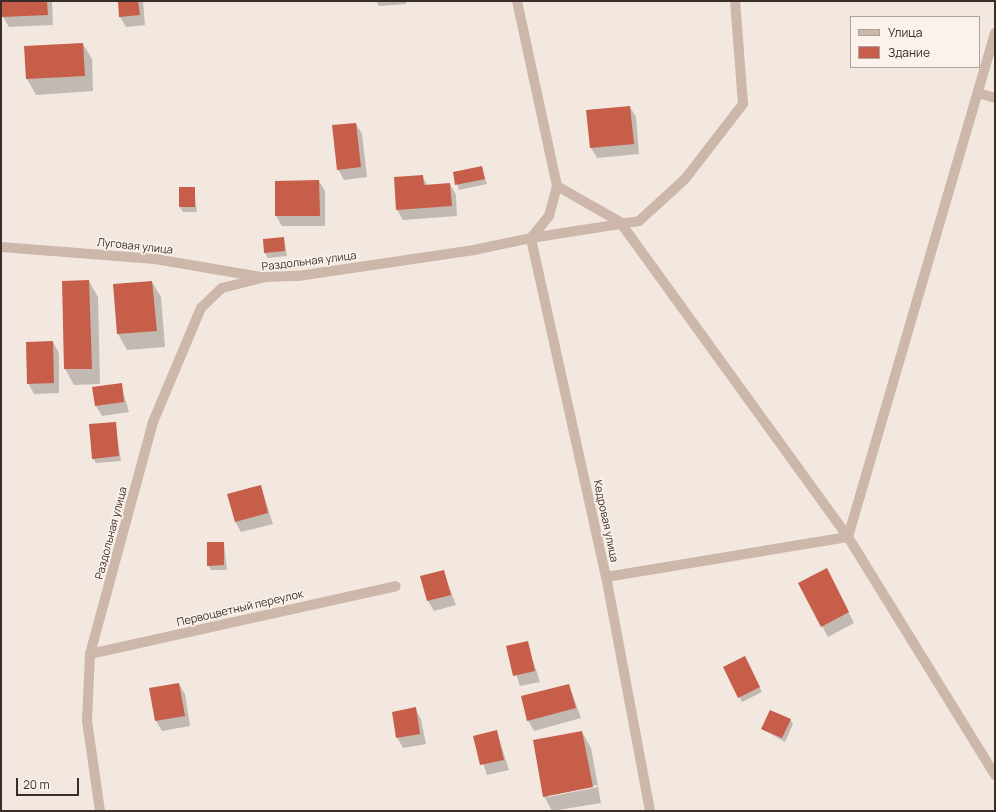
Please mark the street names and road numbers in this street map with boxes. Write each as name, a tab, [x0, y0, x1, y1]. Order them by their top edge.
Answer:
street label: Луговая улица	[96, 235, 174, 257]
street label: Раздольная улица	[261, 249, 357, 273]
street label: Кедровая улица	[591, 479, 621, 563]
street label: Раздольная улица	[92, 485, 130, 581]
street label: Первоцветный переулок	[176, 587, 304, 629]

